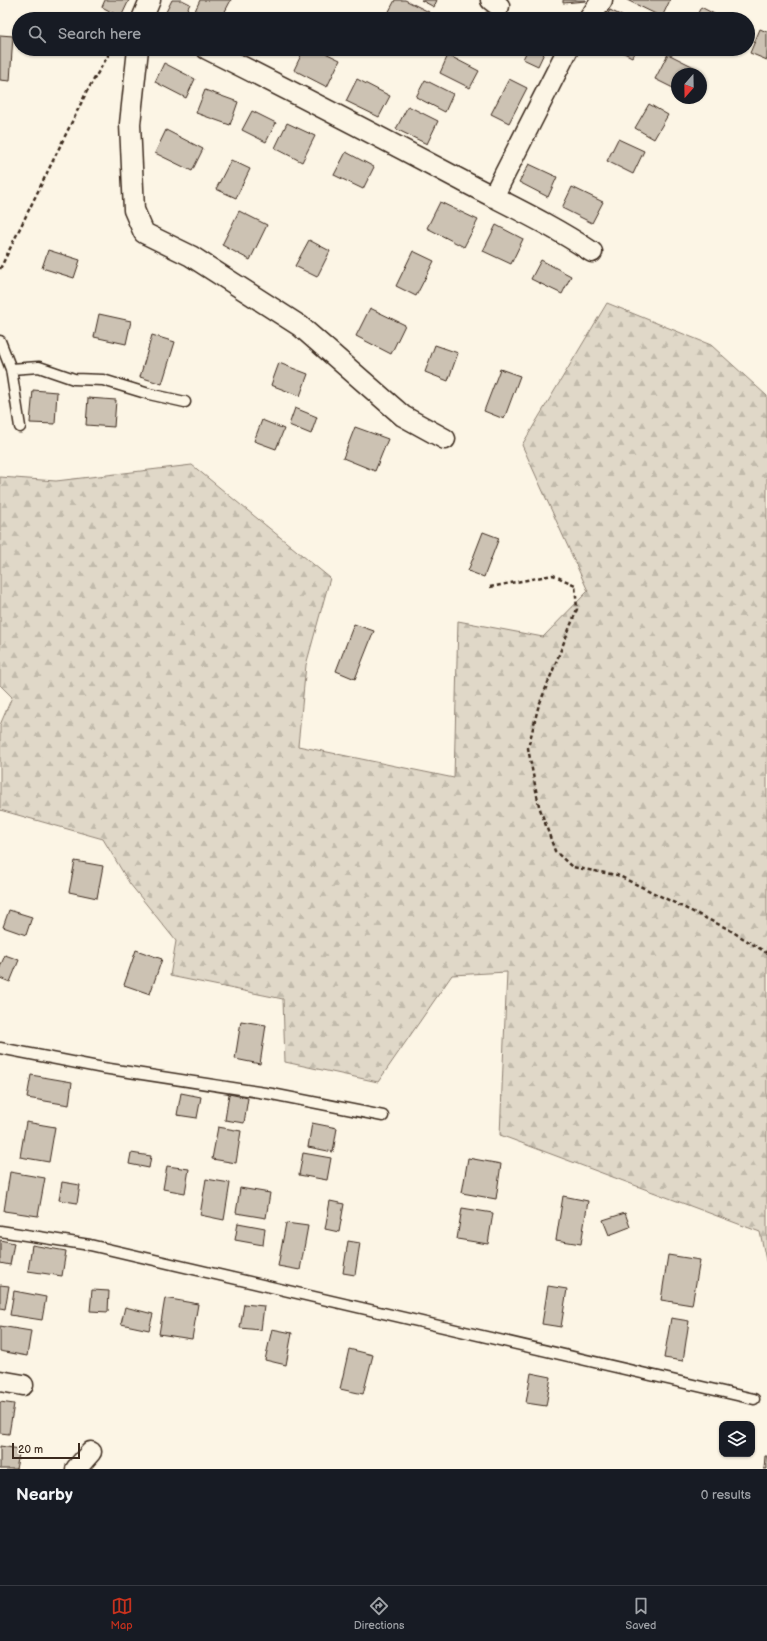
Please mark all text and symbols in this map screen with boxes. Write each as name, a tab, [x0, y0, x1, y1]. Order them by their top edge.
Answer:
search box	[12, 12, 755, 56]
icon: search	[26, 23, 48, 45]
text: Search here	[58, 25, 141, 44]
north arrow	[671, 68, 707, 104]
map controls	[719, 1421, 755, 1457]
button: layers	[719, 1421, 755, 1457]
scale bar	[12, 1441, 80, 1460]
text: 20 m	[18, 1443, 43, 1456]
text: Nearby	[16, 1485, 73, 1505]
text: 0 results	[701, 1487, 751, 1503]
tab: Map	[111, 1595, 133, 1632]
tab: Directions	[354, 1595, 404, 1632]
tab: Saved	[626, 1595, 656, 1632]

